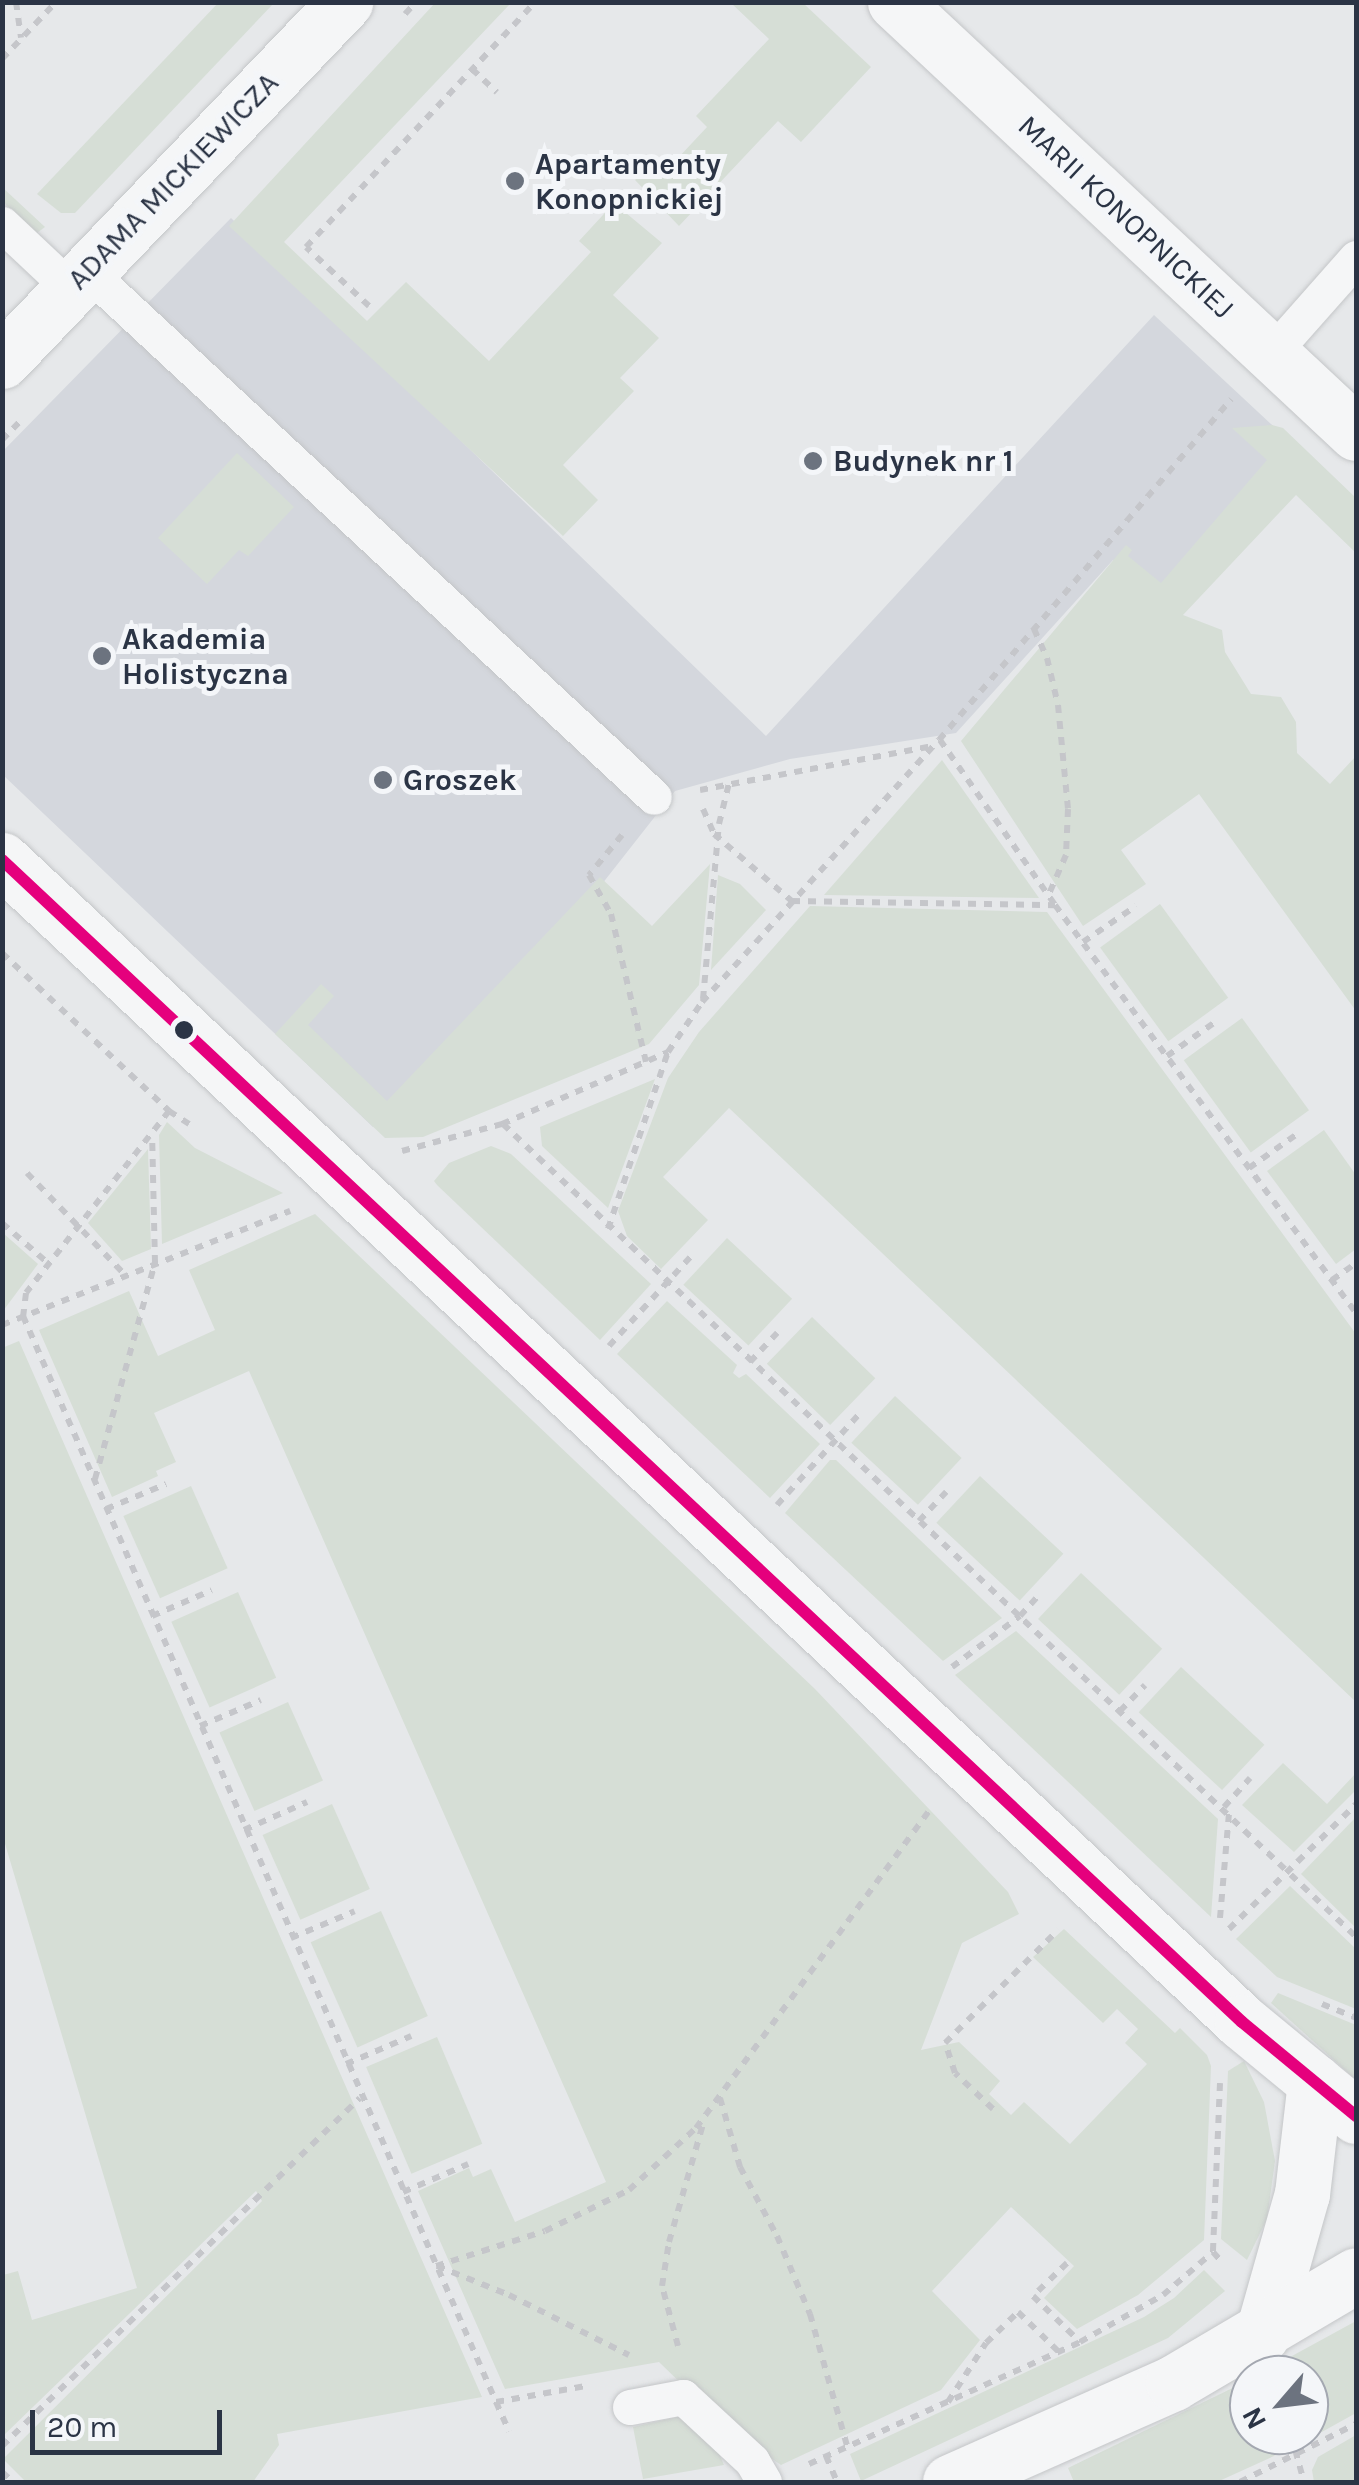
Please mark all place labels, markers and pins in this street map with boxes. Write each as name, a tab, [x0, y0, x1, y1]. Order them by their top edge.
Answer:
place label: Apartamenty Konopnickiej	[535, 146, 724, 216]
marker: Apartamenty Konopnickiej	[504, 170, 526, 192]
place label: Budynek nr 1	[833, 443, 1013, 479]
marker: Budynek nr 1	[802, 450, 824, 472]
place label: Akademia Holistyczna	[122, 621, 289, 692]
marker: Akademia Holistyczna	[91, 645, 113, 667]
place label: Groszek	[403, 762, 516, 798]
marker: Groszek	[372, 769, 394, 791]
unlabelled marker	[174, 1020, 194, 1040]

